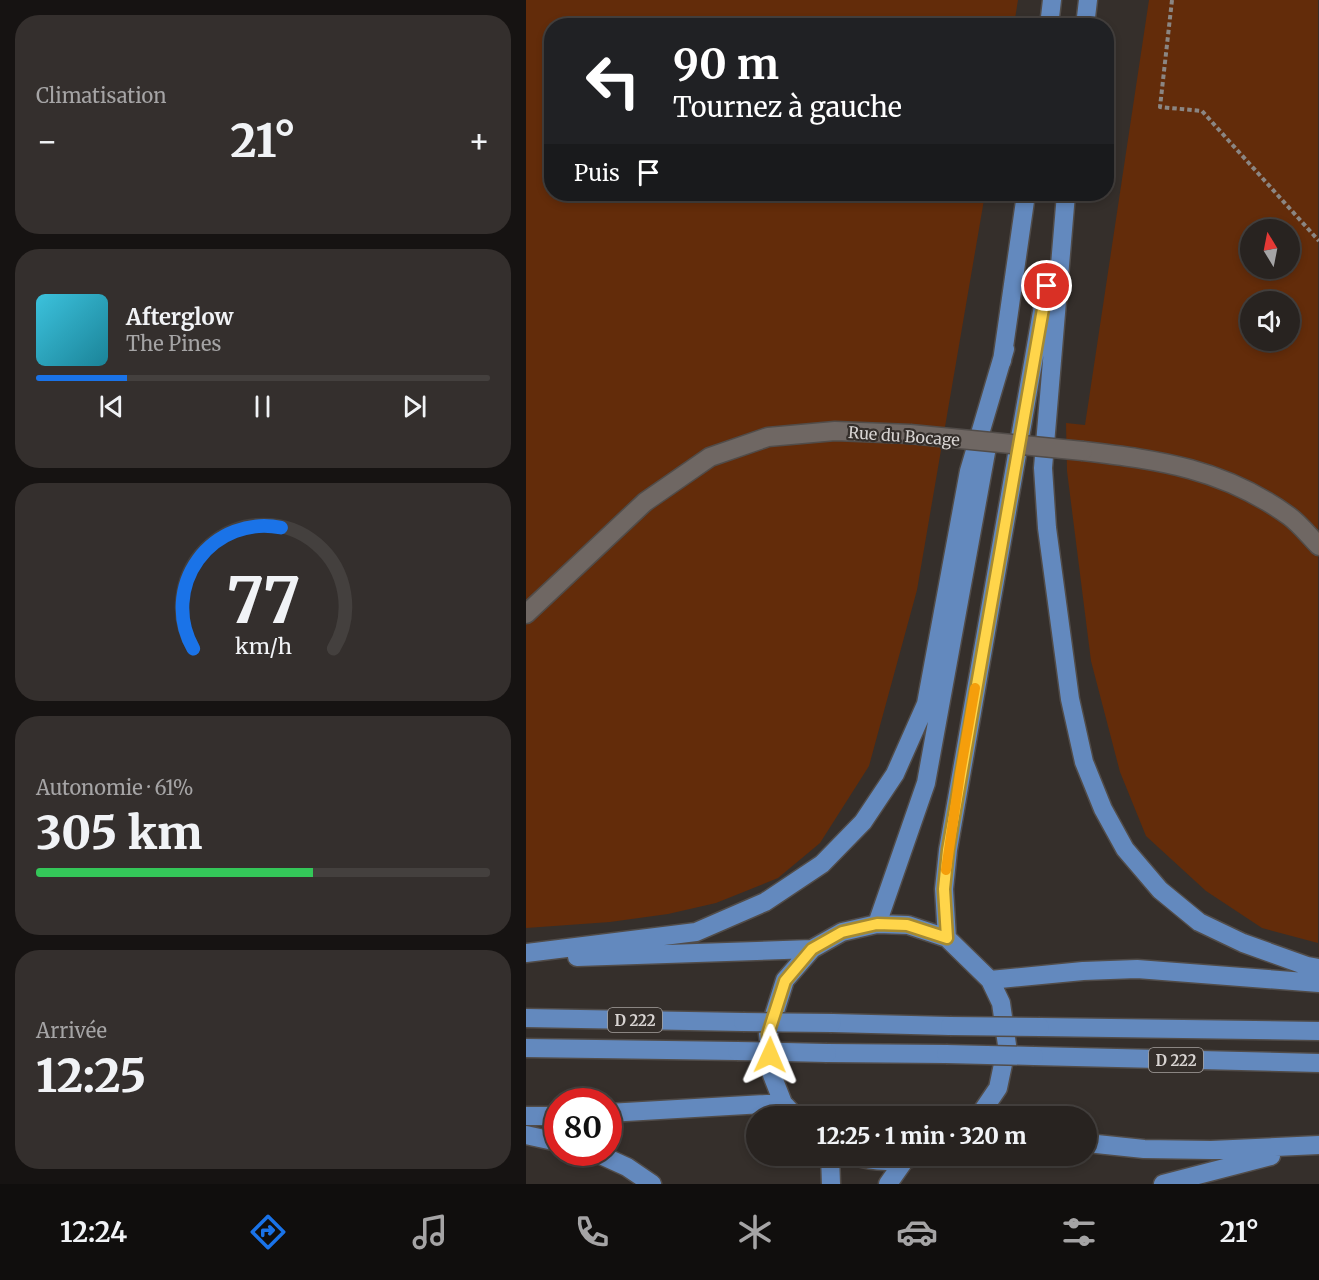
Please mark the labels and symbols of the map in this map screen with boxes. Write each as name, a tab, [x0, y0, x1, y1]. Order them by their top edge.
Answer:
north arrow	[1240, 219, 1300, 279]
pin	[1021, 260, 1072, 311]
street label: Rue du Bocage	[848, 422, 960, 450]
road number: D 222	[608, 1008, 662, 1032]
position arrow	[738, 1023, 802, 1087]
road number: D 222	[1149, 1048, 1203, 1072]
speed limit sign: 80	[544, 1088, 622, 1166]

